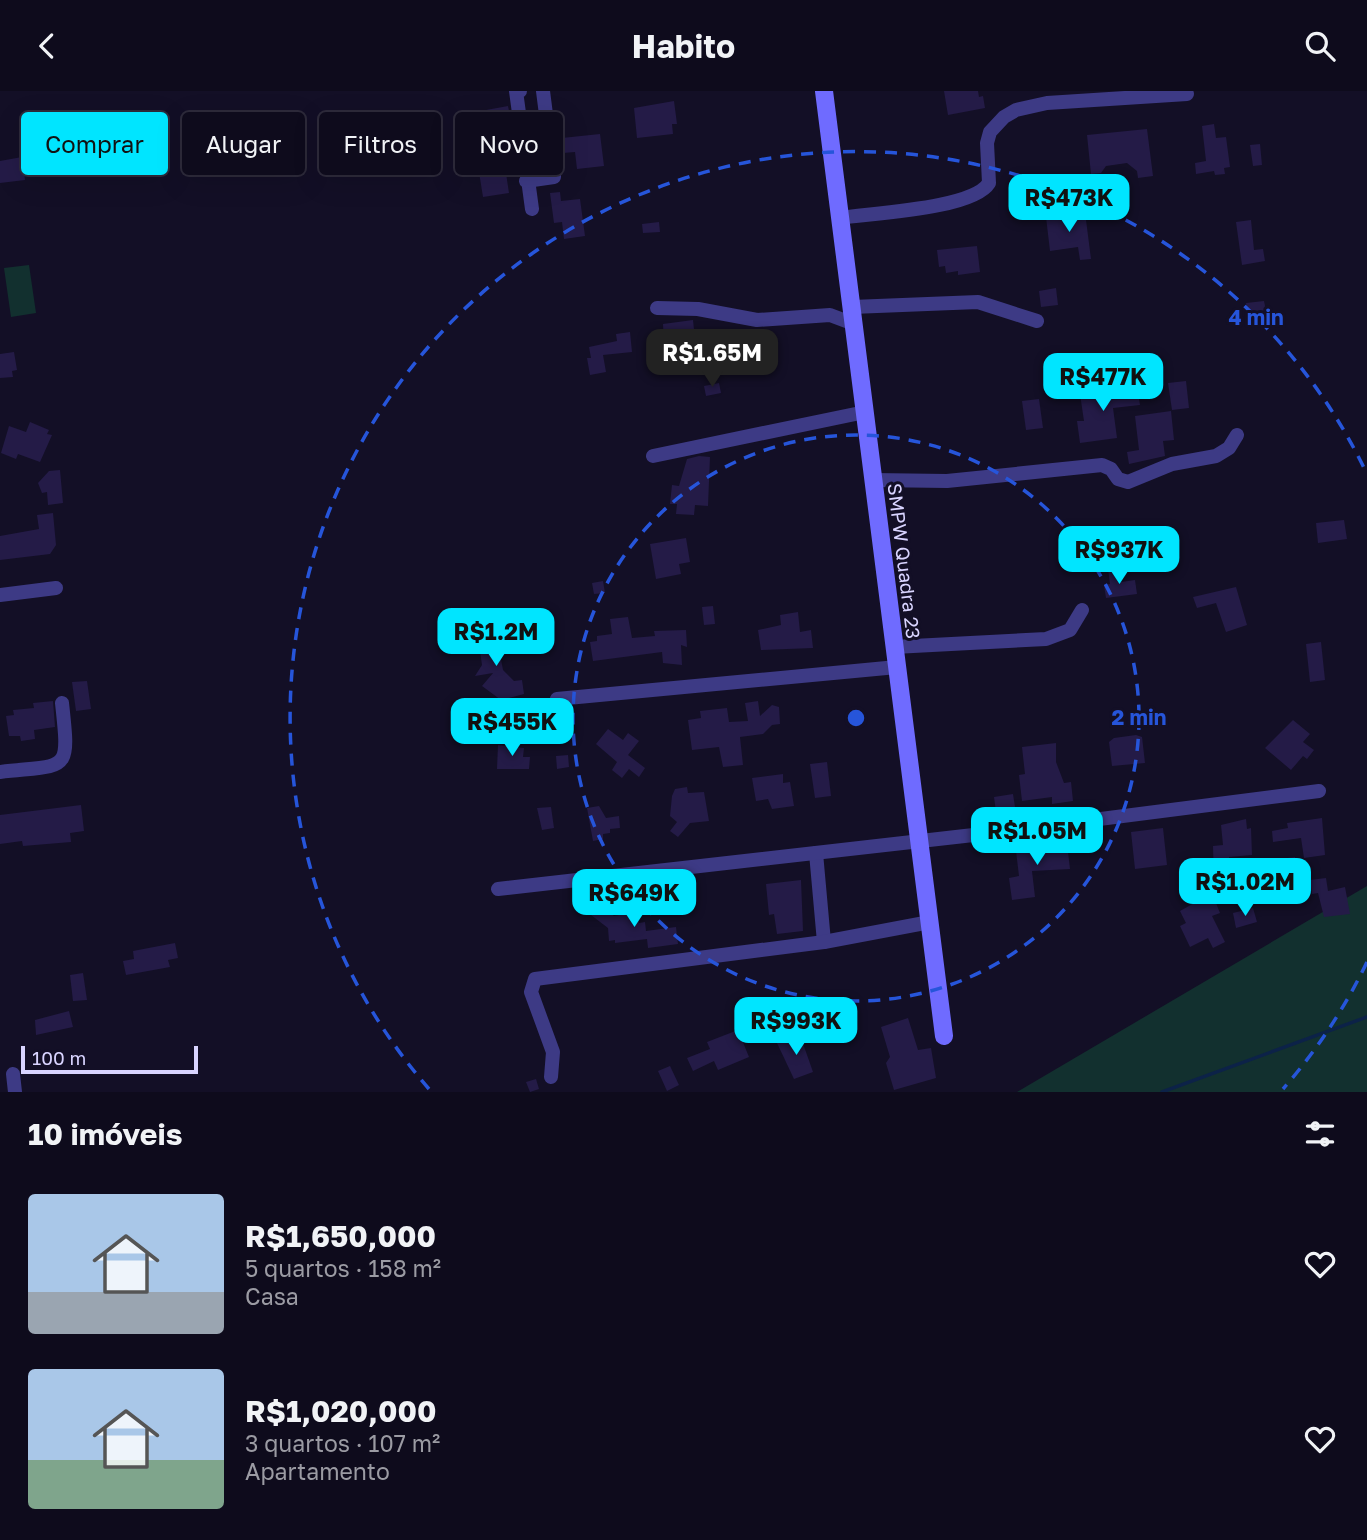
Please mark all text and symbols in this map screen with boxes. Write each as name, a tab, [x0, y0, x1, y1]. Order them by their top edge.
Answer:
icon: back	[28, 27, 66, 65]
text: Habito	[632, 27, 735, 65]
icon: search	[1301, 27, 1339, 65]
chip: Comprar	[21, 112, 168, 175]
chip: Alugar	[182, 112, 305, 175]
chip: Filtros	[319, 112, 441, 175]
chip: Novo	[455, 112, 563, 175]
pin: R$473K	[1012, 174, 1126, 234]
text: R$473K	[1024, 183, 1114, 211]
text: 4 min	[1228, 304, 1284, 330]
pin: R$1.65M	[647, 329, 777, 389]
text: R$1.65M	[662, 338, 762, 366]
pin: R$477K	[1046, 353, 1160, 413]
text: R$477K	[1059, 362, 1147, 390]
street label: SMPW Quadra 23	[884, 482, 925, 640]
pin: R$937K	[1062, 526, 1176, 586]
text: R$937K	[1074, 535, 1164, 563]
pin: R$1.2M	[439, 609, 553, 668]
text: R$1.2M	[453, 617, 539, 645]
pin: R$455K	[455, 699, 569, 758]
text: 2 min	[1112, 704, 1166, 730]
centre of rings	[844, 706, 868, 730]
text: R$455K	[467, 707, 557, 735]
pin: R$1.05M	[972, 807, 1102, 867]
text: R$1.05M	[987, 816, 1087, 844]
pin: R$1.02M	[1180, 859, 1310, 918]
text: R$1.02M	[1195, 867, 1295, 895]
pin: R$649K	[577, 869, 691, 929]
text: R$649K	[588, 878, 680, 906]
pin: R$993K	[739, 997, 853, 1057]
text: R$993K	[750, 1006, 842, 1034]
scale bar	[21, 1043, 198, 1075]
text: 100 m	[32, 1046, 86, 1069]
icon: filters	[1301, 1115, 1339, 1153]
text: 10 imóveis	[28, 1116, 182, 1152]
text: R$1,650,000	[245, 1218, 436, 1254]
icon: home	[84, 1222, 168, 1306]
icon: heart	[1301, 1245, 1339, 1283]
text: 5 quartos · 158 m²	[245, 1254, 441, 1282]
text: Casa	[245, 1282, 299, 1310]
text: R$1,020,000	[245, 1393, 436, 1429]
icon: home	[84, 1397, 168, 1481]
icon: heart	[1301, 1420, 1339, 1458]
text: 3 quartos · 107 m²	[245, 1429, 440, 1457]
text: Apartamento	[245, 1457, 390, 1485]

